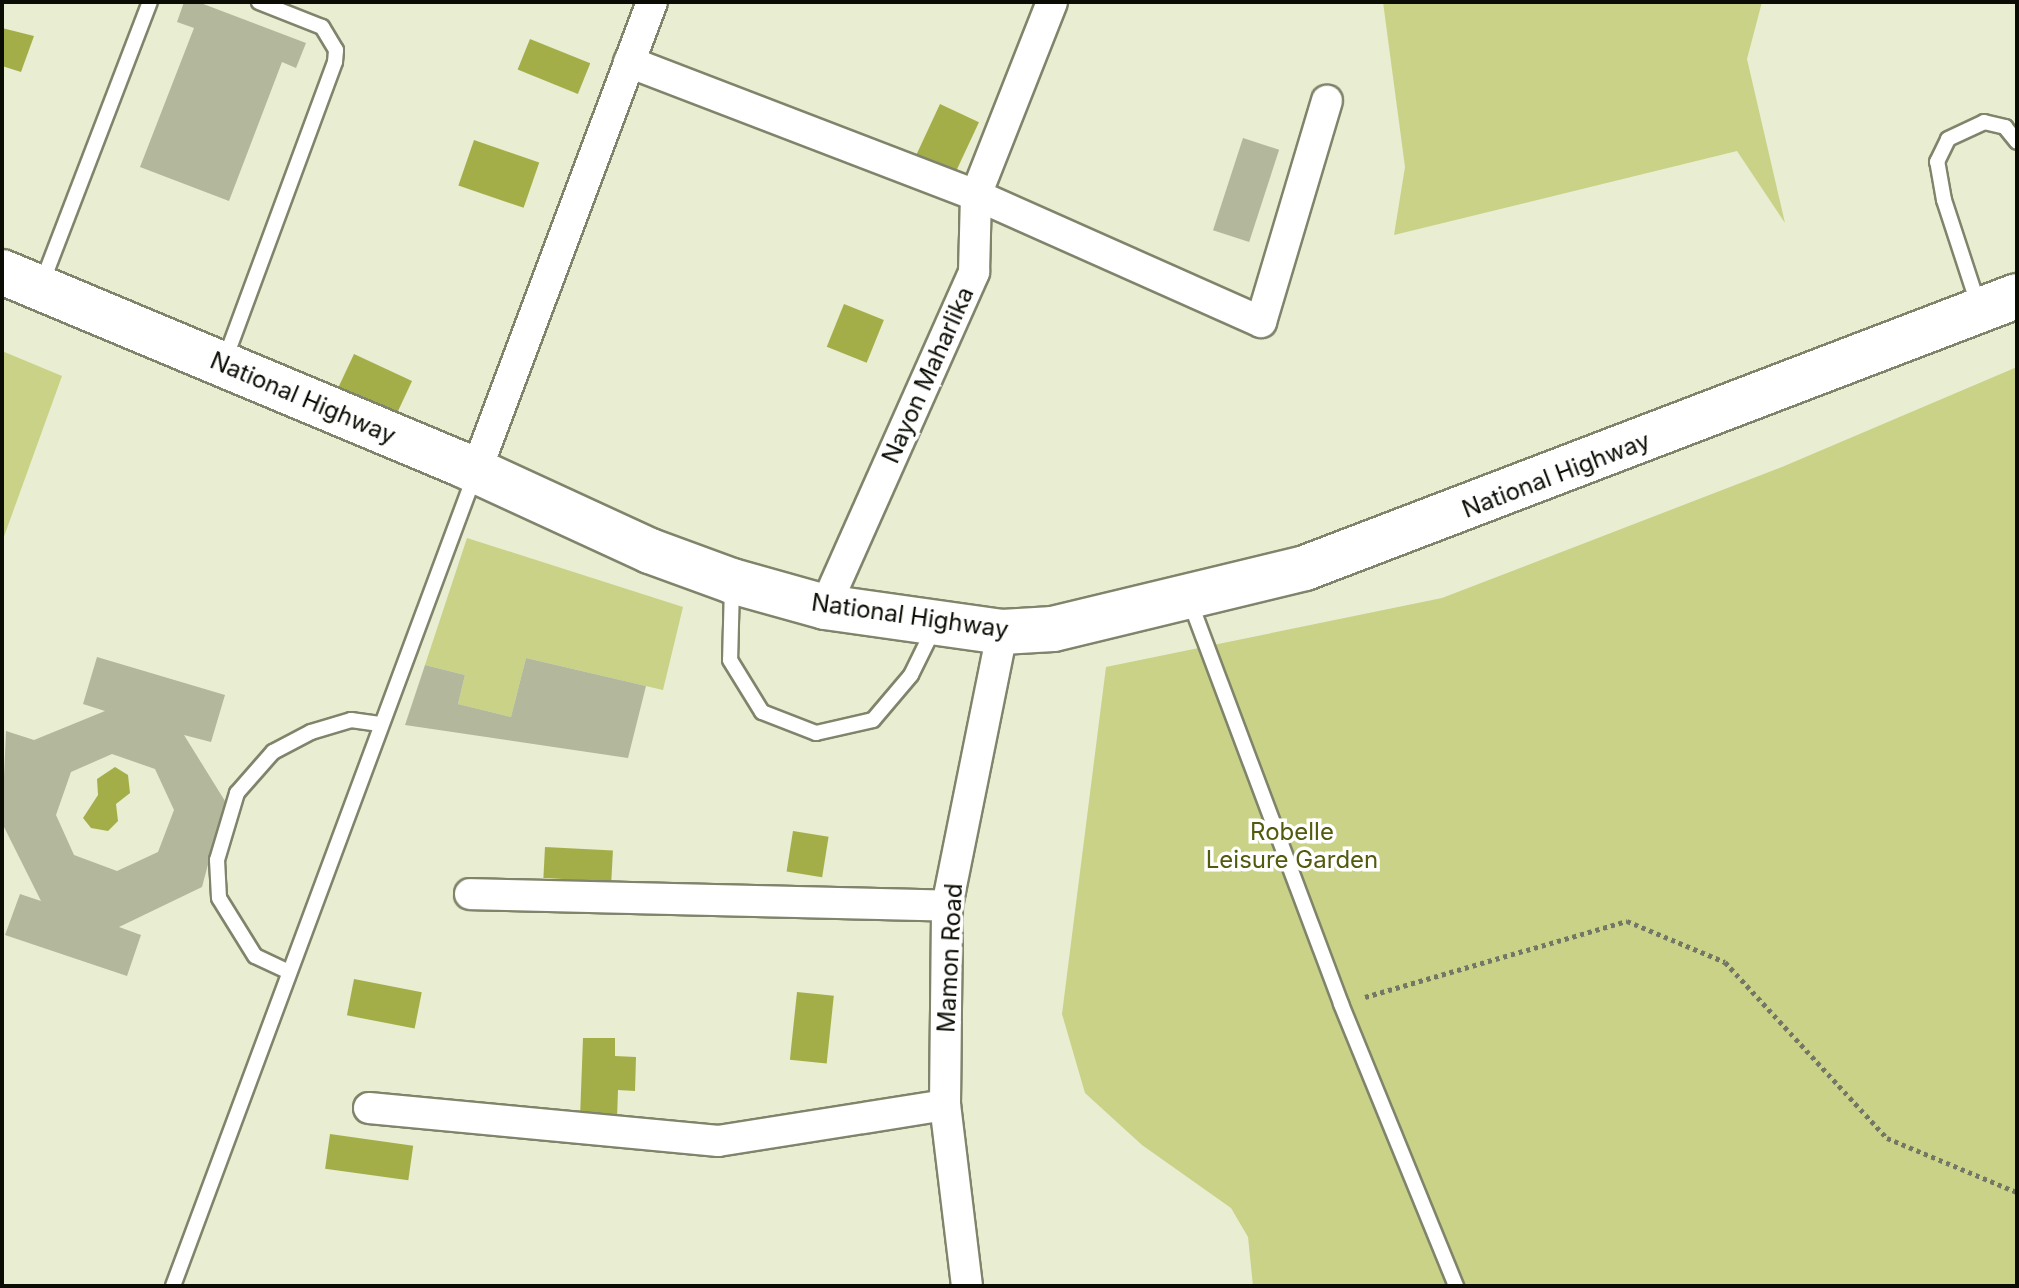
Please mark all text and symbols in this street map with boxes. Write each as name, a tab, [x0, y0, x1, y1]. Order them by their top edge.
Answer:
street label: Nayon Maharlika	[876, 282, 980, 468]
street label: National Highway	[206, 346, 400, 450]
street label: National Highway	[1458, 426, 1654, 524]
street label: National Highway	[810, 588, 1010, 644]
park label: Robelle Leisure Garden	[1206, 818, 1378, 874]
street label: Mamon Road	[932, 883, 968, 1033]

